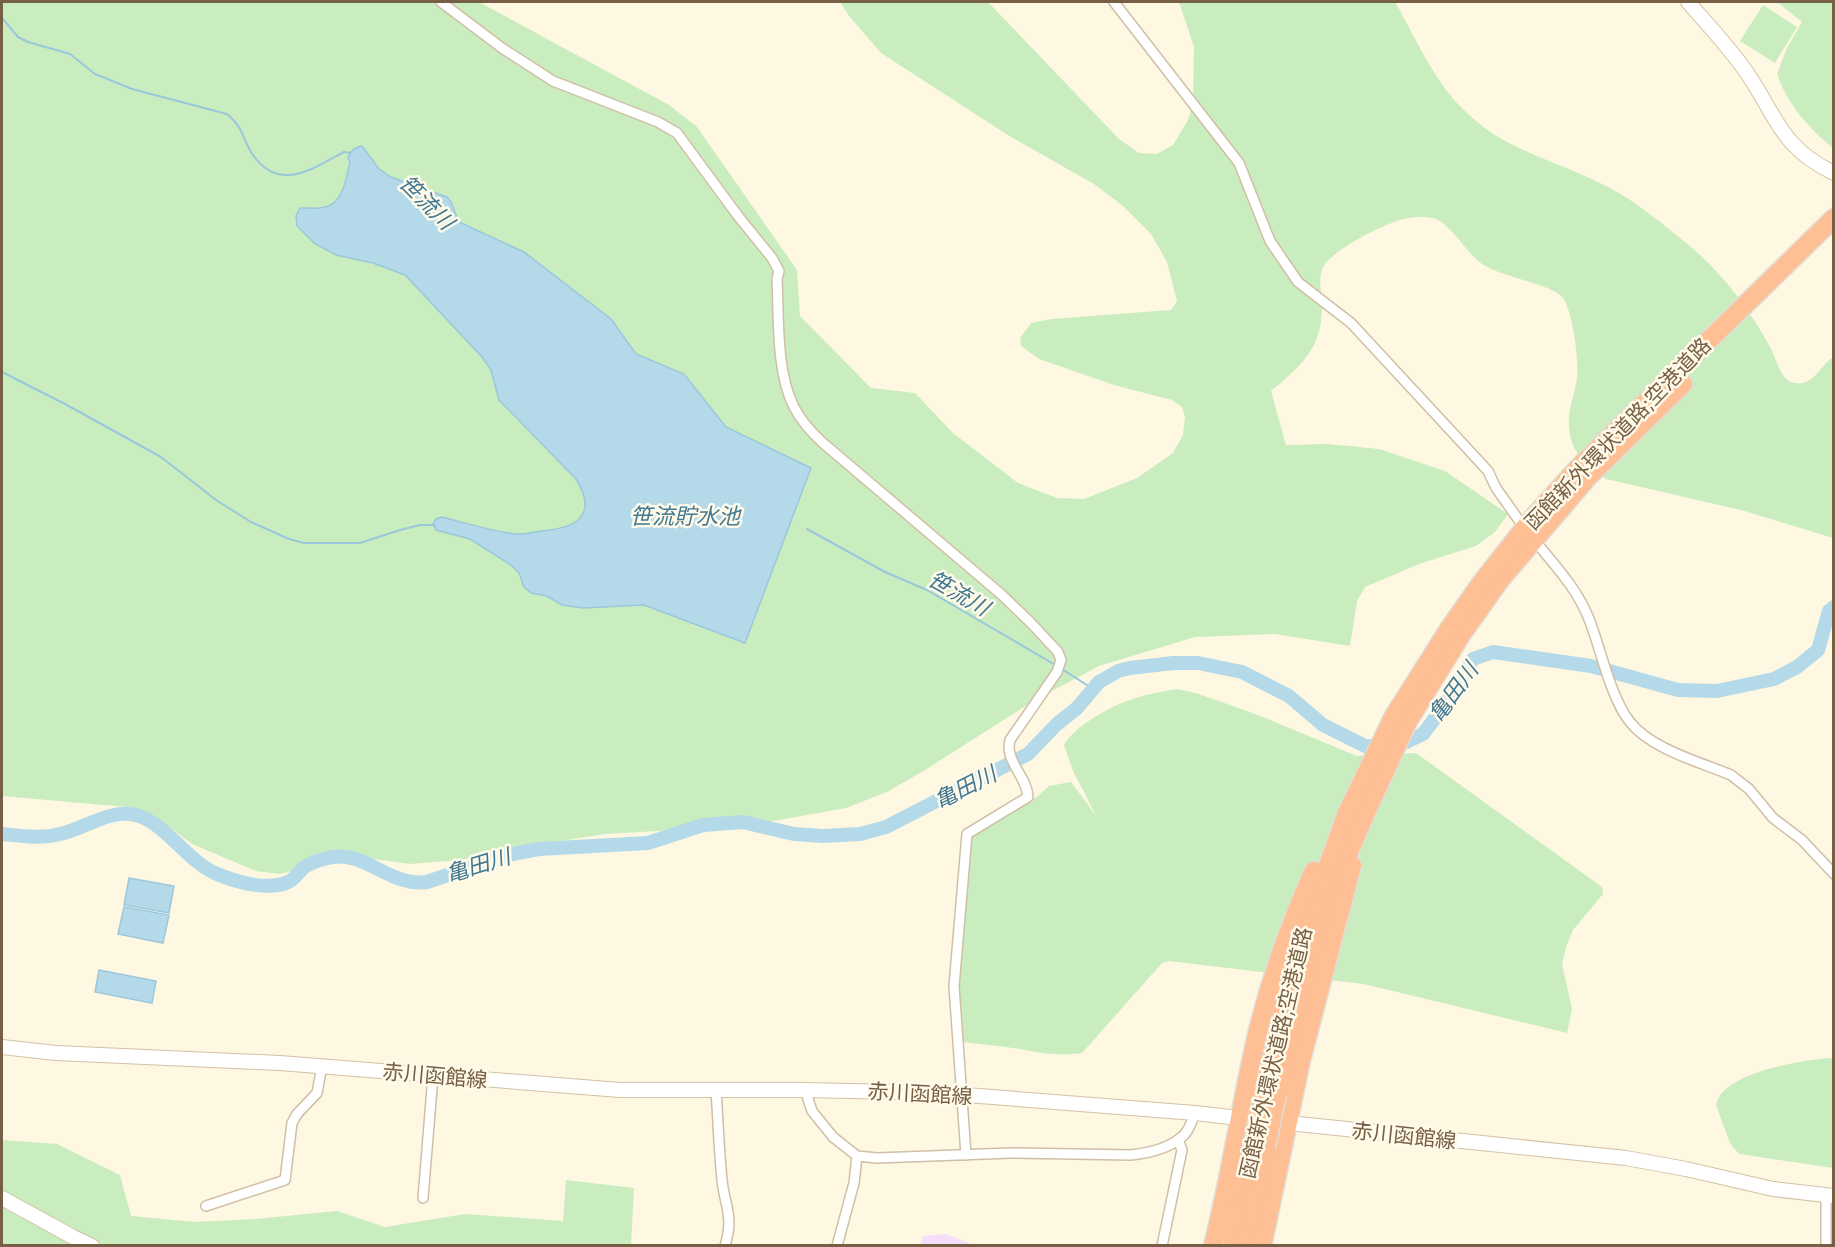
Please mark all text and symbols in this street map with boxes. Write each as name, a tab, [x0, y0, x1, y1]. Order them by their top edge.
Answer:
water label: 笹流川	[395, 169, 461, 235]
street label: 函館新外環状道路;空港道路	[1519, 332, 1715, 534]
water label: 笹流貯水池	[630, 503, 742, 528]
water label: 笹流川	[924, 565, 996, 621]
water label: 亀田川	[1423, 656, 1483, 726]
water label: 亀田川	[930, 760, 1002, 813]
water label: 亀田川	[443, 842, 515, 886]
street label: 函館新外環状道路;空港道路	[1234, 925, 1316, 1181]
street label: 赤川函館線	[382, 1058, 488, 1092]
street label: 赤川函館線	[867, 1078, 973, 1108]
street label: 赤川函館線	[1351, 1118, 1458, 1152]

